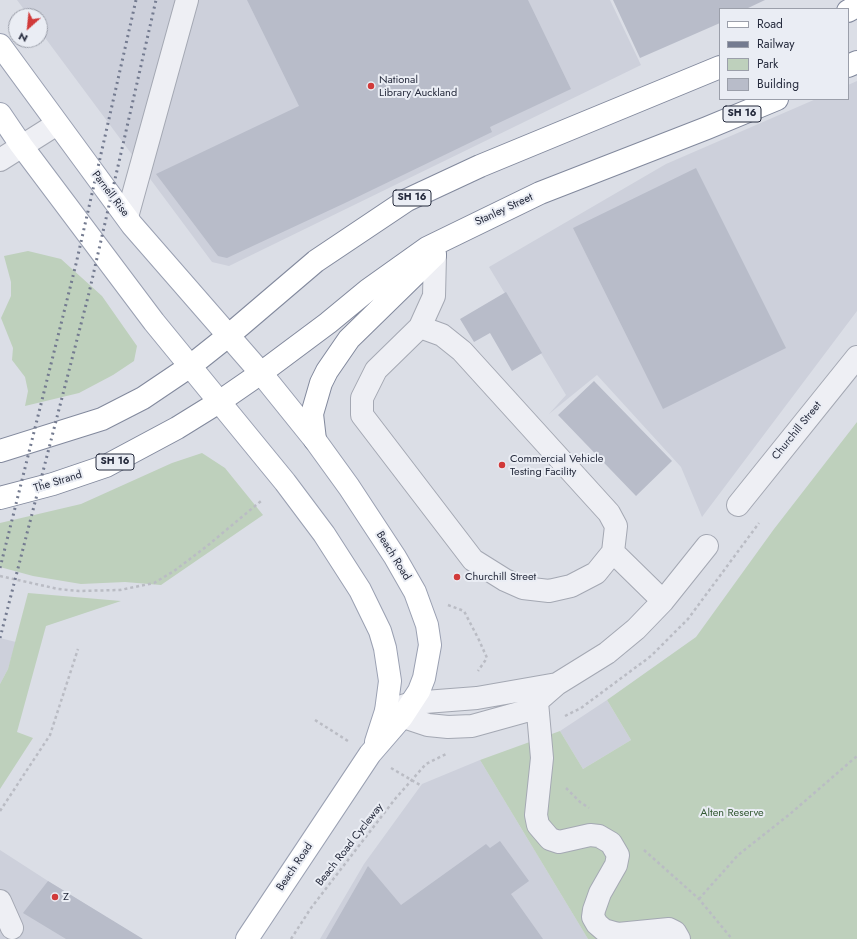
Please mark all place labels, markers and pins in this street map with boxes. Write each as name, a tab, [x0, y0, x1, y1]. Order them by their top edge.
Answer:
place label: National Library Auckland	[379, 73, 457, 99]
marker: National Library Auckland	[366, 81, 376, 91]
place label: Commercial Vehicle Testing Facility	[510, 452, 603, 478]
marker: Commercial Vehicle Testing Facility	[497, 460, 507, 470]
place label: Churchill Street	[465, 570, 536, 584]
marker: Churchill Street	[452, 572, 462, 582]
place label: Z	[63, 890, 69, 904]
marker: Z	[50, 892, 60, 902]

